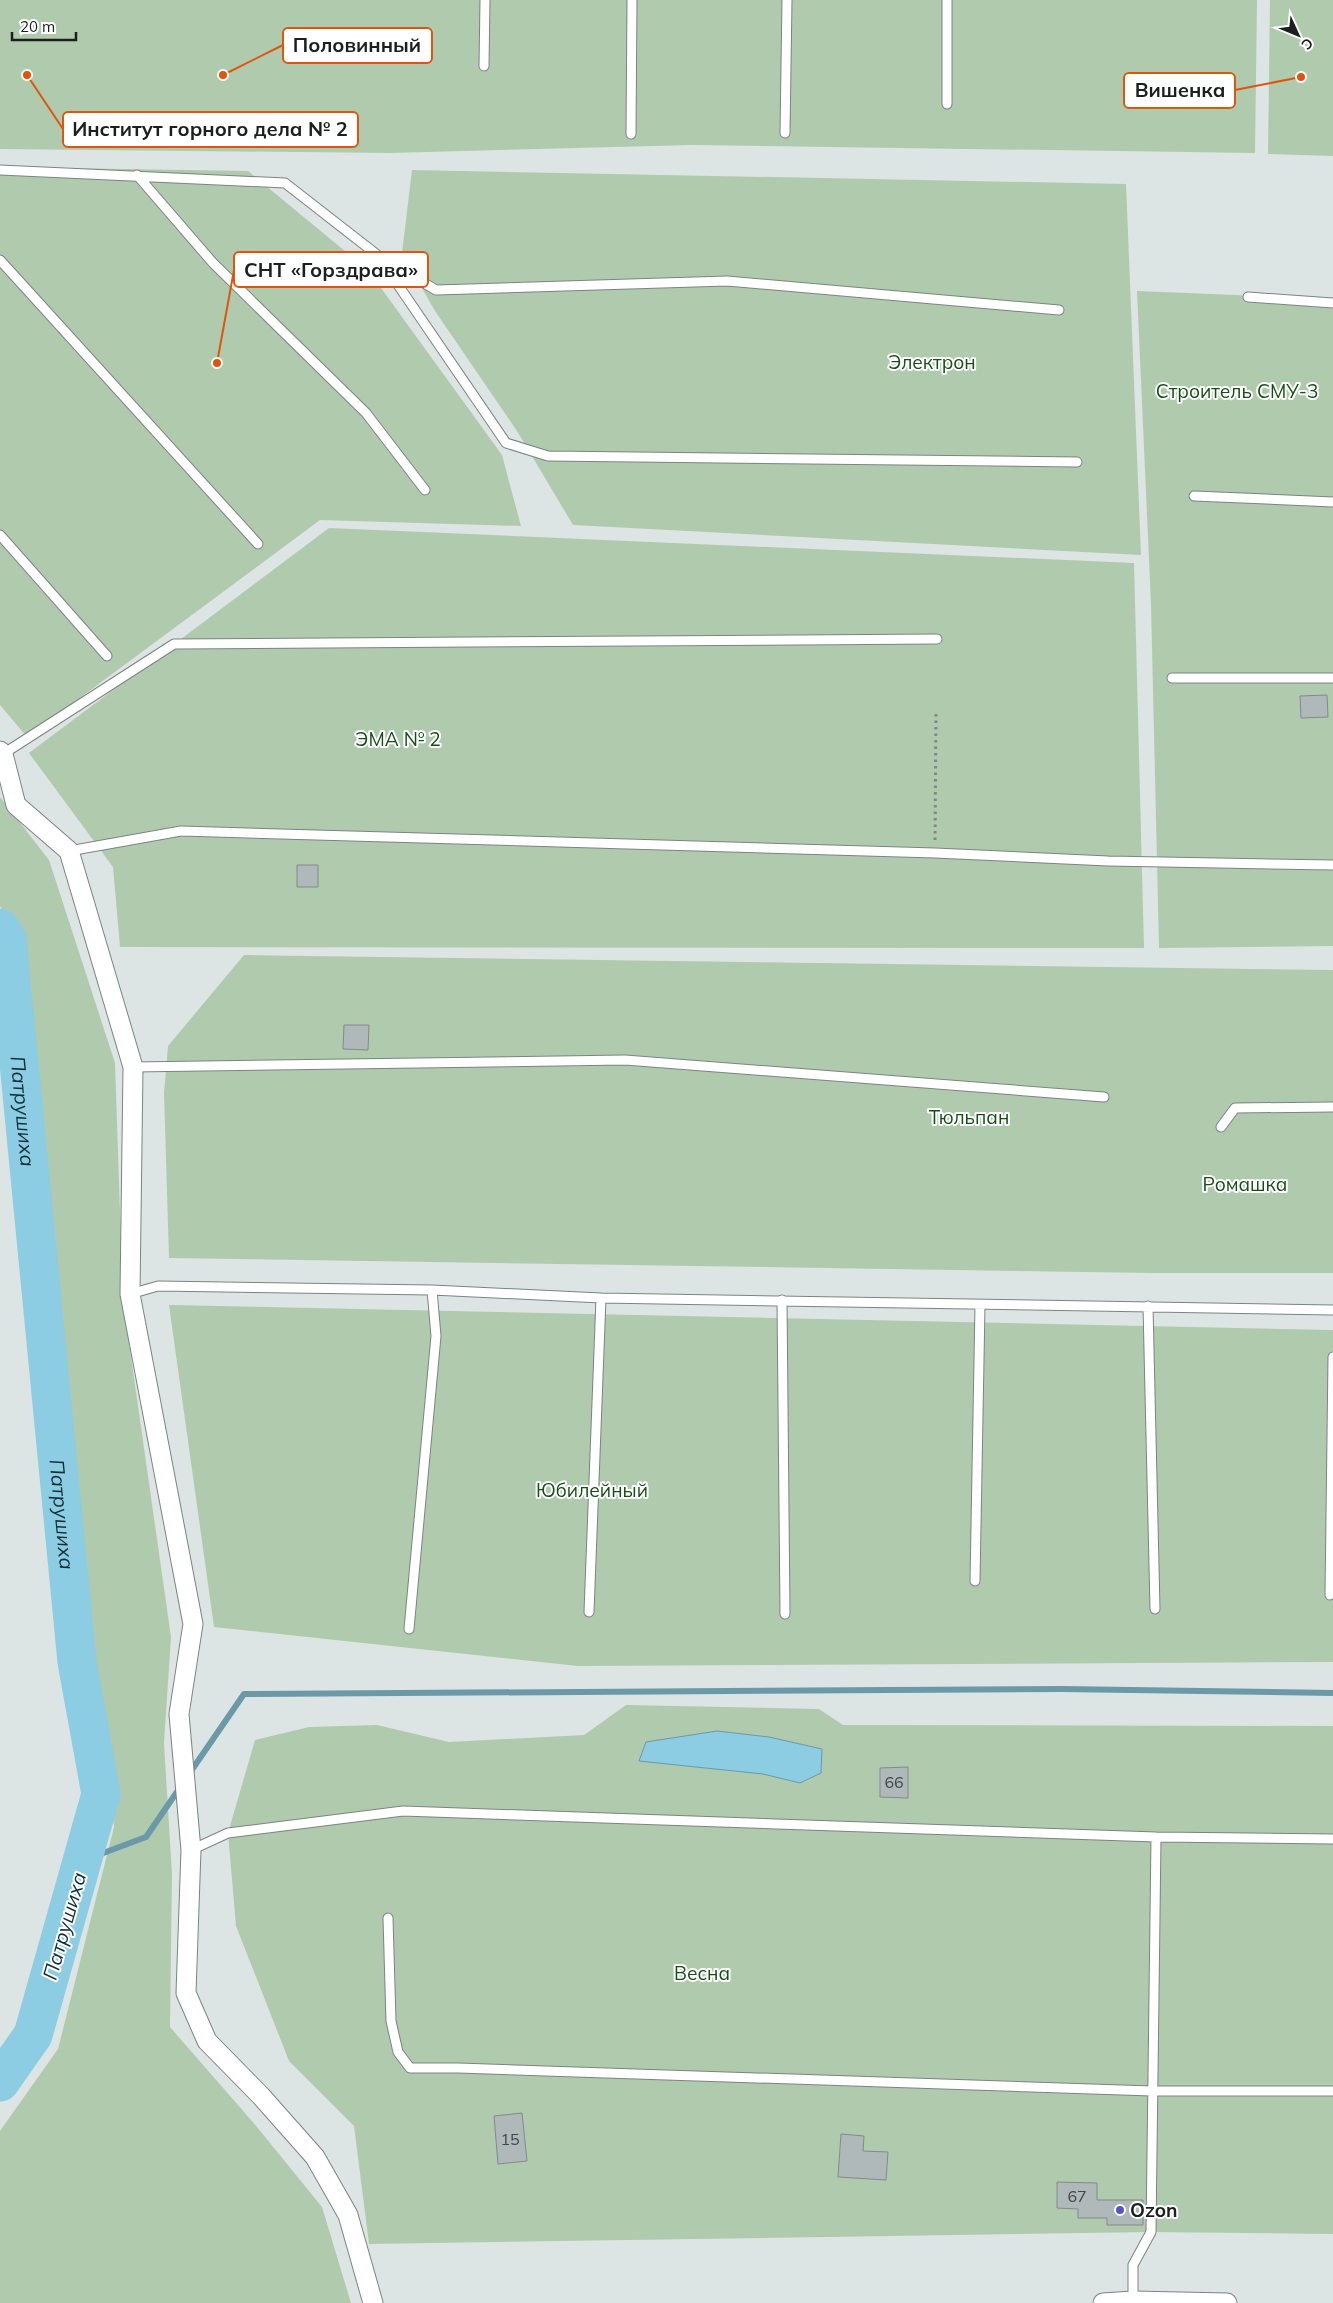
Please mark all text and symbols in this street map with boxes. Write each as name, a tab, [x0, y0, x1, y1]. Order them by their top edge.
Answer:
scale bar	[12, 10, 76, 42]
north arrow	[1273, 10, 1323, 60]
text: 20 m	[20, 17, 55, 36]
callout: Половинный	[283, 28, 432, 63]
text: Половинный	[293, 32, 421, 57]
text: С	[1298, 34, 1317, 54]
callout: Вишенка	[1124, 73, 1235, 108]
text: Вишенка	[1135, 77, 1225, 102]
callout: Институт горного дела № 2	[63, 112, 358, 147]
text: Институт горного дела № 2	[72, 116, 348, 141]
callout: СНТ «Горздрава»	[234, 252, 428, 287]
text: СНТ «Горздрава»	[244, 257, 418, 282]
park label: Электрон	[888, 350, 976, 374]
park label: Строитель СМУ-3	[1156, 379, 1318, 403]
park label: ЭМА № 2	[355, 727, 441, 751]
water label: Патрушиха	[6, 1055, 41, 1167]
park label: Тюльпан	[929, 1105, 1009, 1129]
park label: Ромашка	[1203, 1172, 1287, 1196]
water label: Патрушиха	[45, 1458, 80, 1571]
park label: Юбилейный	[536, 1478, 648, 1502]
house number: 66	[884, 1772, 904, 1792]
water label: Патрушиха	[37, 1869, 91, 1983]
park label: Весна	[674, 1961, 730, 1985]
house number: 15	[500, 2129, 520, 2149]
house number: 67	[1067, 2186, 1087, 2206]
place label: Ozon	[1130, 2198, 1177, 2222]
marker: Ozon	[1114, 2204, 1126, 2216]

